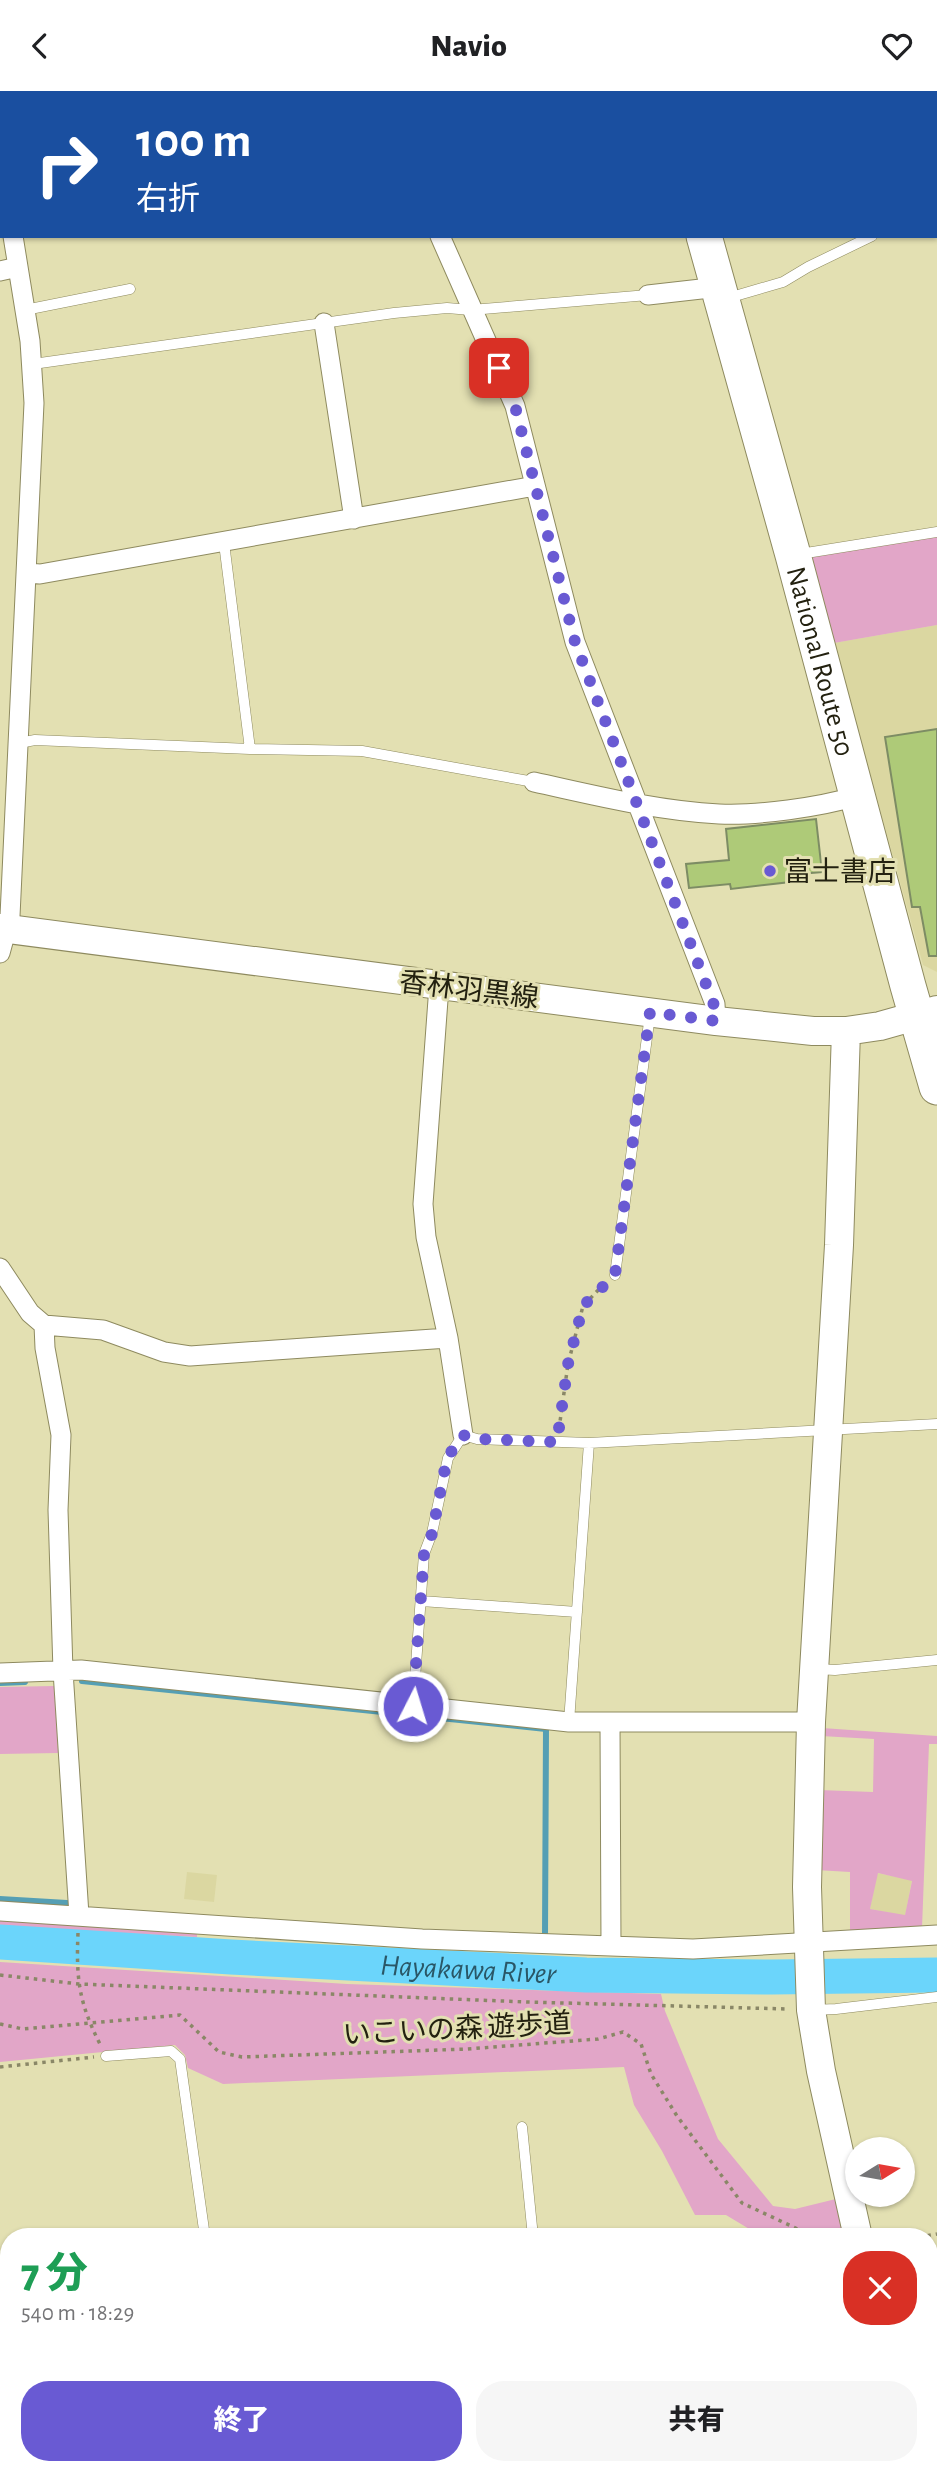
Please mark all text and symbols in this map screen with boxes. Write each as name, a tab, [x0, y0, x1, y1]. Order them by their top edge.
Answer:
icon: back	[21, 27, 59, 65]
icon: heart	[878, 27, 916, 65]
text: Navio	[430, 30, 507, 62]
text: 100 m	[136, 117, 252, 166]
icon: right	[21, 119, 112, 210]
text: 右折	[136, 183, 200, 215]
pin	[469, 338, 529, 398]
icon: arrive	[480, 349, 518, 387]
street label: National Route 50	[781, 564, 858, 759]
place label: 富士書店	[784, 857, 896, 887]
marker: 富士書店	[762, 863, 778, 879]
street label: 香林羽黒線	[398, 967, 540, 1013]
position arrow	[376, 1669, 450, 1743]
water label: Hayakawa River	[380, 1951, 558, 1990]
street label: いこいの森 遊歩道	[342, 2008, 572, 2050]
north arrow	[845, 2137, 915, 2207]
map controls	[845, 2137, 915, 2207]
button: close	[843, 2251, 917, 2325]
text: 7 分	[21, 2253, 88, 2295]
text: 540 m · 18:29	[21, 2302, 134, 2325]
button: 終了	[21, 2381, 462, 2461]
button: 共有	[476, 2381, 917, 2461]

